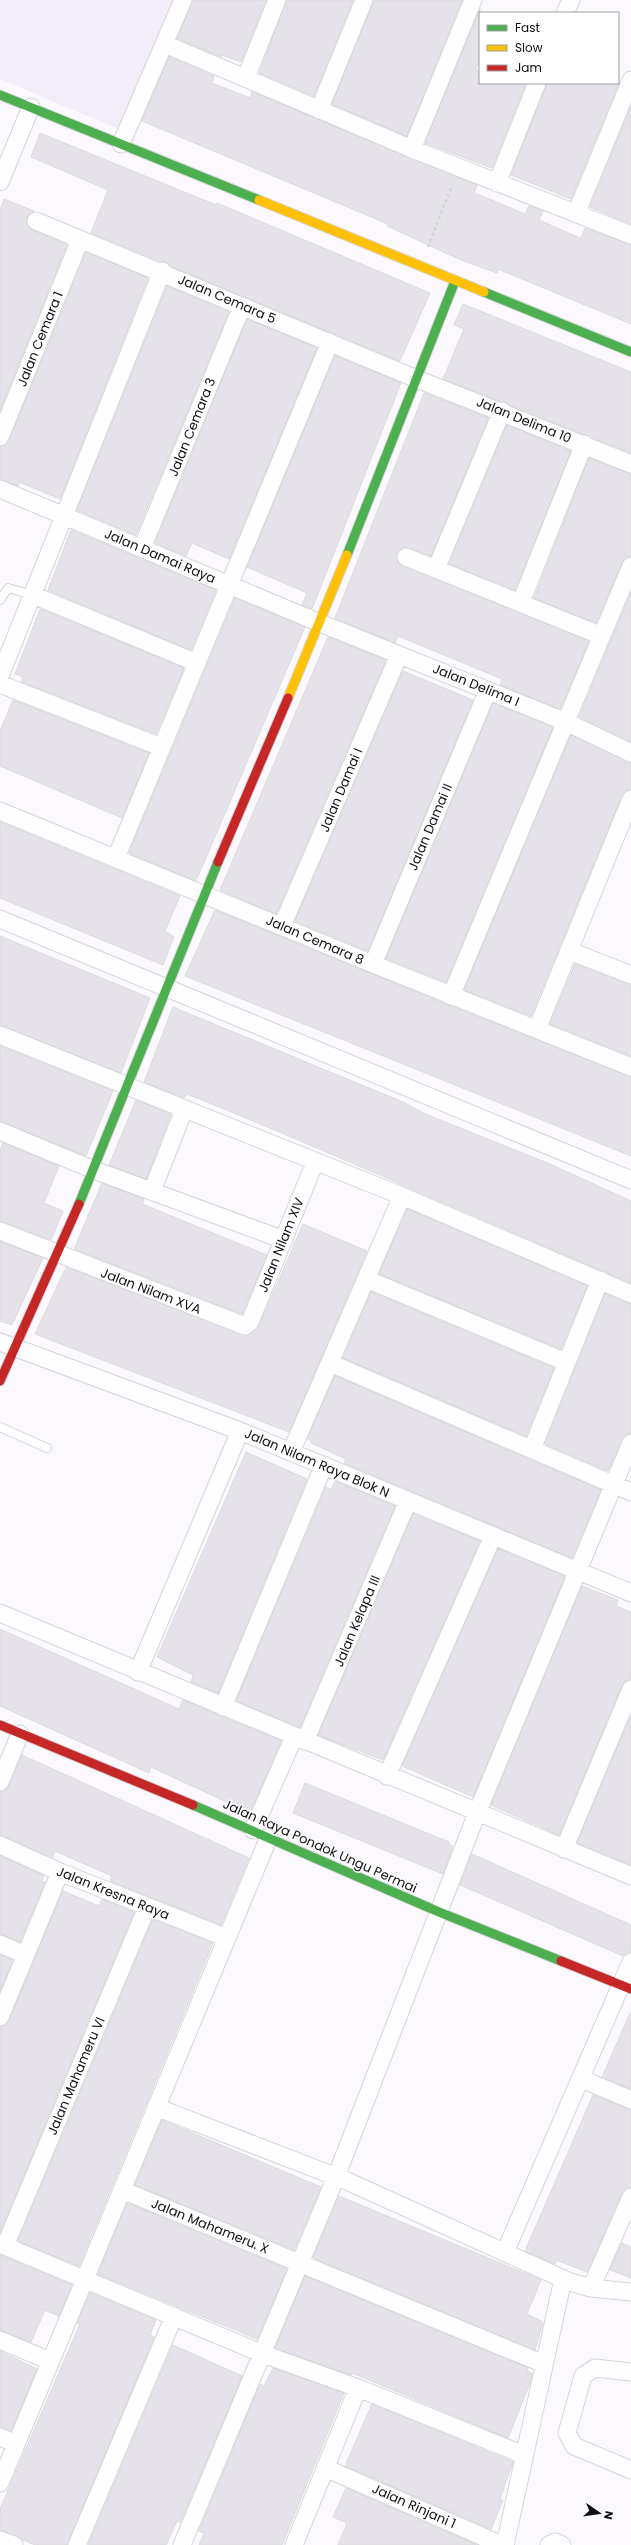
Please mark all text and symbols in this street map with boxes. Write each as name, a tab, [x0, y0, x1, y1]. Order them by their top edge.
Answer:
legend	[479, 12, 619, 84]
text: Fast	[515, 19, 540, 36]
text: Slow	[515, 39, 543, 56]
text: Jam	[515, 59, 542, 76]
street label: Jalan Cemara 5	[175, 270, 279, 328]
street label: Jalan Cemara 1	[12, 289, 68, 389]
street label: Jalan Cemara 3	[164, 375, 220, 479]
street label: Jalan Delima 10	[474, 392, 574, 448]
street label: Jalan Damai Raya	[101, 524, 219, 588]
street label: Jalan Delima I	[430, 659, 522, 711]
street label: Jalan Damai I	[315, 745, 367, 835]
street label: Jalan Damai II	[403, 781, 457, 873]
street label: Jalan Cemara 8	[263, 911, 367, 969]
street label: Jalan Nilam XIV	[253, 1195, 309, 1295]
street label: Jalan Nilam XVA	[98, 1263, 204, 1319]
street label: Jalan Nilam Raya Blok N	[242, 1424, 392, 1502]
street label: Jalan Kelapa III	[329, 1572, 385, 1670]
street label: Jalan Raya Pondok Ungu Permai	[220, 1794, 420, 1898]
street label: Jalan Kresna Raya	[54, 1862, 172, 1924]
street label: Jalan Mahameru VI	[43, 2014, 109, 2138]
street label: Jalan Mahameru. X	[148, 2194, 272, 2258]
street label: Jalan Rinjani 1	[369, 2479, 459, 2533]
north arrow	[579, 2493, 619, 2533]
text: N	[600, 2509, 617, 2521]

